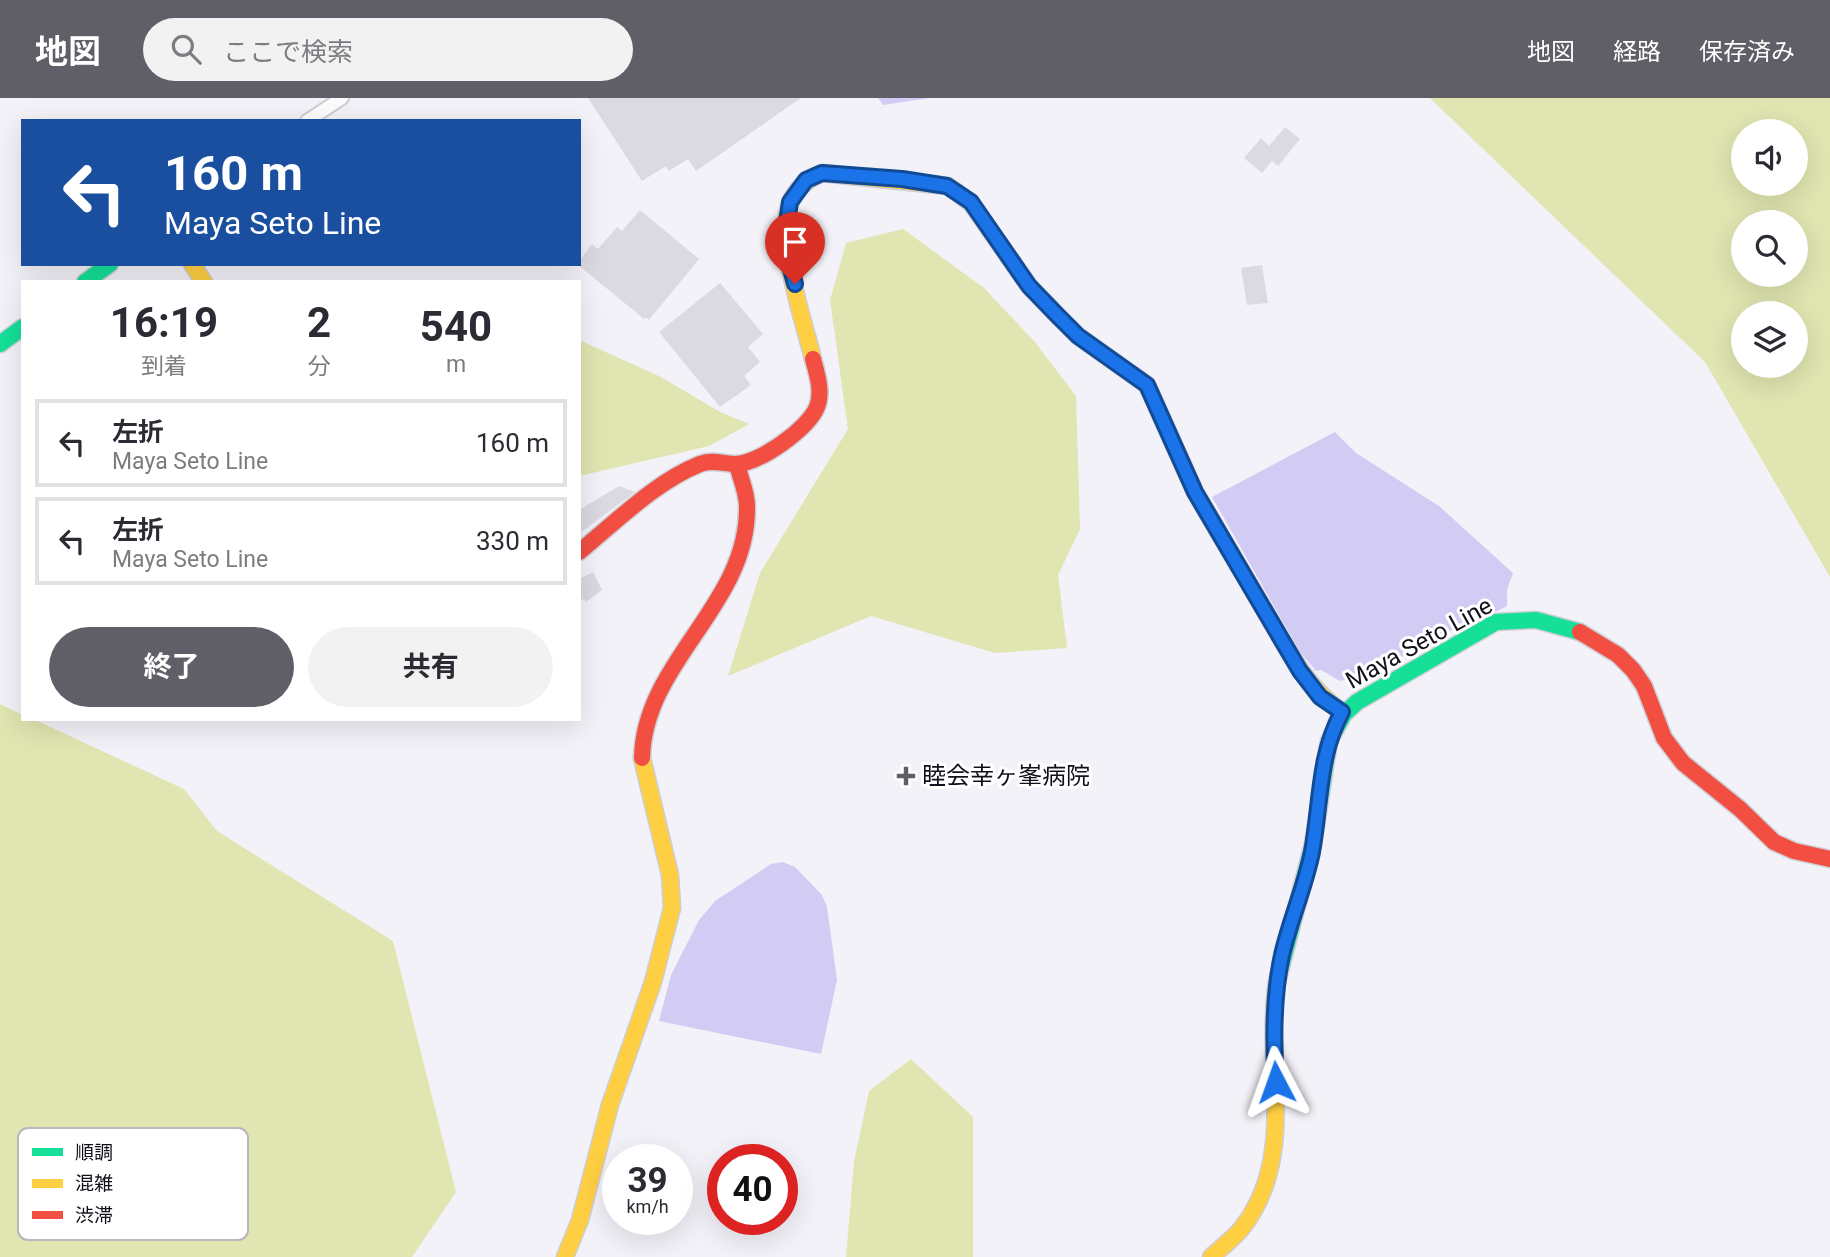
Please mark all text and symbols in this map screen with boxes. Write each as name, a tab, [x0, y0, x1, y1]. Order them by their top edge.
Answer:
search box	[143, 18, 633, 81]
icon: search	[167, 30, 205, 68]
text: 地図	[35, 32, 101, 71]
text: ここで検索	[223, 37, 353, 67]
text: 地図	[1527, 38, 1575, 66]
text: 経路	[1613, 38, 1661, 66]
text: 保存済み	[1699, 38, 1795, 66]
map controls	[1731, 119, 1808, 378]
button: sound	[1731, 119, 1808, 196]
text: 160 m	[164, 145, 303, 202]
icon: left	[49, 147, 140, 238]
text: Maya Seto Line	[164, 204, 381, 242]
button: search	[1731, 210, 1808, 287]
pin	[765, 212, 825, 284]
icon: arrive	[776, 223, 814, 261]
text: 16:19	[110, 298, 218, 347]
text: 2	[307, 298, 331, 347]
button: layers	[1731, 301, 1808, 378]
text: 540	[420, 302, 492, 351]
text: m	[446, 351, 466, 378]
text: 到着	[141, 353, 187, 380]
text: 分	[307, 353, 330, 380]
text: 左折	[112, 417, 164, 447]
icon: left	[53, 424, 91, 462]
text: 160 m	[476, 428, 549, 458]
text: Maya Seto Line	[112, 448, 268, 475]
text: 左折	[112, 515, 164, 545]
icon: left	[53, 522, 91, 560]
text: 330 m	[476, 526, 549, 556]
text: Maya Seto Line	[112, 546, 268, 573]
street label: Maya Seto Line	[1341, 591, 1497, 695]
button: 終了	[49, 627, 294, 707]
button: 共有	[308, 627, 553, 707]
place label: 睦会幸ヶ峯病院	[922, 762, 1090, 790]
marker: 睦会幸ヶ峯病院	[896, 766, 916, 786]
position arrow	[1239, 1045, 1313, 1119]
legend	[18, 1128, 248, 1240]
text: 順調	[75, 1141, 113, 1164]
speed limit sign: 40	[707, 1144, 798, 1235]
text: 39	[627, 1160, 668, 1201]
text: 混雑	[75, 1172, 113, 1195]
text: km/h	[626, 1196, 669, 1217]
text: 渋滞	[75, 1204, 113, 1227]

